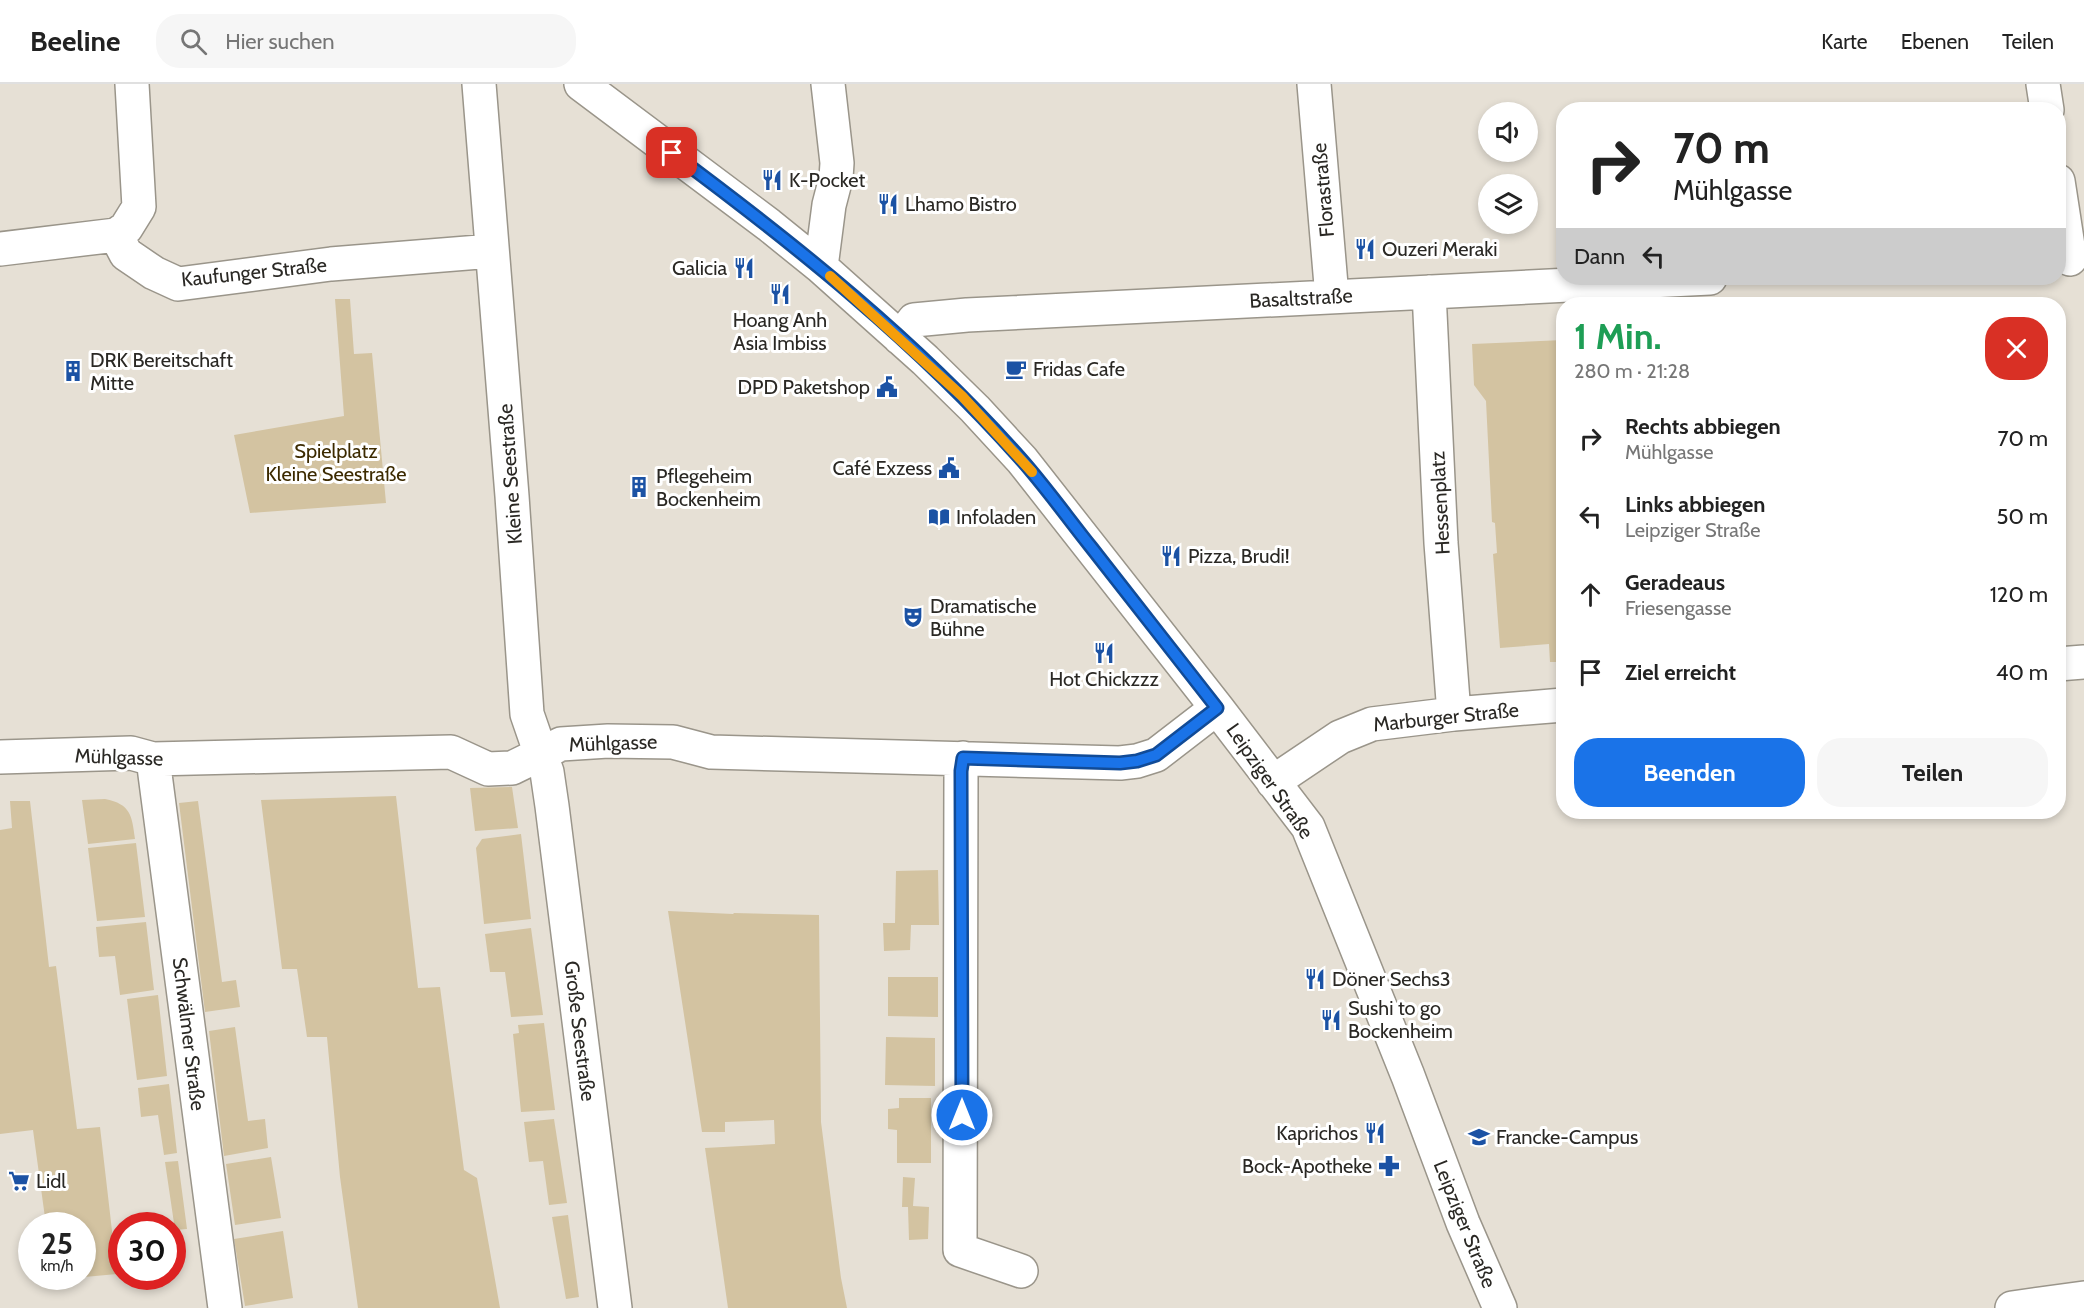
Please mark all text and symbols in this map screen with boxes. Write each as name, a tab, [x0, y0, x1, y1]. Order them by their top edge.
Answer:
search box	[156, 14, 576, 68]
text: Beeline	[30, 24, 120, 58]
icon: search	[177, 25, 210, 58]
text: Hier suchen	[225, 28, 335, 55]
text: Karte	[1821, 29, 1868, 54]
text: Ebenen	[1901, 29, 1969, 54]
text: Teilen	[2002, 29, 2054, 54]
map controls	[1478, 102, 1538, 234]
button: sound	[1478, 102, 1538, 162]
text: 70 m	[1673, 122, 1770, 174]
icon: right	[1574, 126, 1652, 204]
pin	[646, 127, 697, 178]
icon: arrive	[655, 136, 688, 169]
street label: Florastraße	[1307, 142, 1339, 238]
restaurant icon: K-Pocket	[760, 168, 784, 192]
place label: K-Pocket	[789, 168, 866, 192]
button: layers	[1478, 174, 1538, 234]
text: Mühlgasse	[1673, 174, 1792, 207]
restaurant icon: Lhamo Bistro	[876, 192, 900, 216]
place label: Lhamo Bistro	[905, 192, 1017, 216]
restaurant icon: Ouzeri Meraki	[1353, 237, 1377, 261]
place label: Ouzeri Meraki	[1382, 237, 1498, 261]
icon: left	[1637, 240, 1670, 273]
text: Dann	[1574, 243, 1625, 270]
street label: Kaufunger Straße	[180, 252, 328, 292]
place label: Galicia	[672, 256, 727, 280]
restaurant icon: Galicia	[732, 256, 756, 280]
restaurant icon: Hoang Anh Asia Imbiss	[768, 282, 792, 306]
street label: Basaltstraße	[1249, 283, 1353, 313]
place label: Hoang Anh Asia Imbiss	[733, 308, 827, 355]
text: 1 Min.	[1574, 314, 1662, 358]
button: close	[1985, 317, 2048, 380]
place label: DRK Bereitschaft Mitte	[90, 348, 233, 395]
cafe icon: Fridas Cafe	[1004, 357, 1028, 381]
place label: Fridas Cafe	[1033, 357, 1125, 381]
building icon: DRK Bereitschaft Mitte	[61, 359, 85, 383]
text: 280 m · 21:28	[1574, 359, 1690, 383]
place label: DPD Paketshop	[737, 375, 870, 399]
public building icon: DPD Paketshop	[875, 375, 899, 399]
street label: Kleine Seestraße	[493, 403, 527, 545]
text: Rechts abbiegen	[1625, 413, 1781, 440]
icon: right	[1574, 422, 1607, 455]
text: 70 m	[1998, 425, 2048, 452]
park label: Spielplatz Kleine Seestraße	[266, 439, 406, 486]
text: Mühlgasse	[1625, 440, 1713, 464]
street label: Hessenplatz	[1425, 451, 1455, 555]
place label: Café Exzess	[832, 456, 932, 480]
public building icon: Café Exzess	[937, 456, 961, 480]
place label: Pflegeheim Bockenheim	[656, 464, 761, 511]
building icon: Pflegeheim Bockenheim	[627, 475, 651, 499]
text: Links abbiegen	[1625, 491, 1765, 518]
icon: left	[1574, 500, 1607, 533]
text: 50 m	[1996, 503, 2048, 530]
library icon: Infoladen	[927, 505, 951, 529]
place label: Infoladen	[956, 505, 1036, 529]
text: Leipziger Straße	[1625, 518, 1761, 542]
restaurant icon: Pizza, Brudi!	[1159, 544, 1183, 568]
place label: Pizza, Brudi!	[1188, 544, 1290, 568]
text: Geradeaus	[1625, 569, 1725, 596]
icon: ahead	[1574, 578, 1607, 611]
text: 120 m	[1990, 581, 2048, 608]
place label: Dramatische Bühne	[930, 594, 1037, 641]
text: Friesengasse	[1625, 596, 1731, 620]
theatre icon: Dramatische Bühne	[901, 605, 925, 629]
restaurant icon: Hot Chickzzz	[1092, 641, 1116, 665]
icon: arrive	[1574, 656, 1607, 689]
text: Ziel erreicht	[1625, 659, 1736, 686]
text: 40 m	[1996, 659, 2048, 686]
place label: Hot Chickzzz	[1049, 667, 1159, 691]
street label: Marburger Straße	[1372, 697, 1520, 737]
street label: Leipziger Straße	[1221, 719, 1319, 843]
street label: Mühlgasse	[568, 729, 658, 757]
button: Beenden	[1574, 738, 1805, 807]
button: Teilen	[1817, 738, 2048, 807]
street label: Mühlgasse	[74, 743, 164, 771]
street label: Schwälmer Straße	[168, 956, 210, 1112]
street label: Große Seestraße	[559, 959, 601, 1103]
restaurant icon: Döner Sechs3	[1303, 967, 1327, 991]
place label: Döner Sechs3	[1332, 967, 1451, 991]
place label: Sushi to go Bockenheim	[1348, 996, 1453, 1043]
restaurant icon: Sushi to go Bockenheim	[1319, 1008, 1343, 1032]
position arrow	[930, 1083, 994, 1147]
place label: Kaprichos	[1276, 1121, 1358, 1145]
restaurant icon: Kaprichos	[1363, 1121, 1387, 1145]
school or university icon: Francke-Campus	[1467, 1125, 1491, 1149]
place label: Francke-Campus	[1496, 1125, 1638, 1149]
place label: Bock-Apotheke	[1242, 1154, 1372, 1178]
pharmacy icon: Bock-Apotheke	[1377, 1154, 1401, 1178]
street label: Leipziger Straße	[1428, 1157, 1502, 1291]
supermarket icon: Lidl	[7, 1169, 31, 1193]
place label: Lidl	[36, 1169, 66, 1193]
speed limit sign: 30	[108, 1212, 186, 1290]
text: 25	[41, 1225, 73, 1262]
text: km/h	[41, 1257, 73, 1275]

